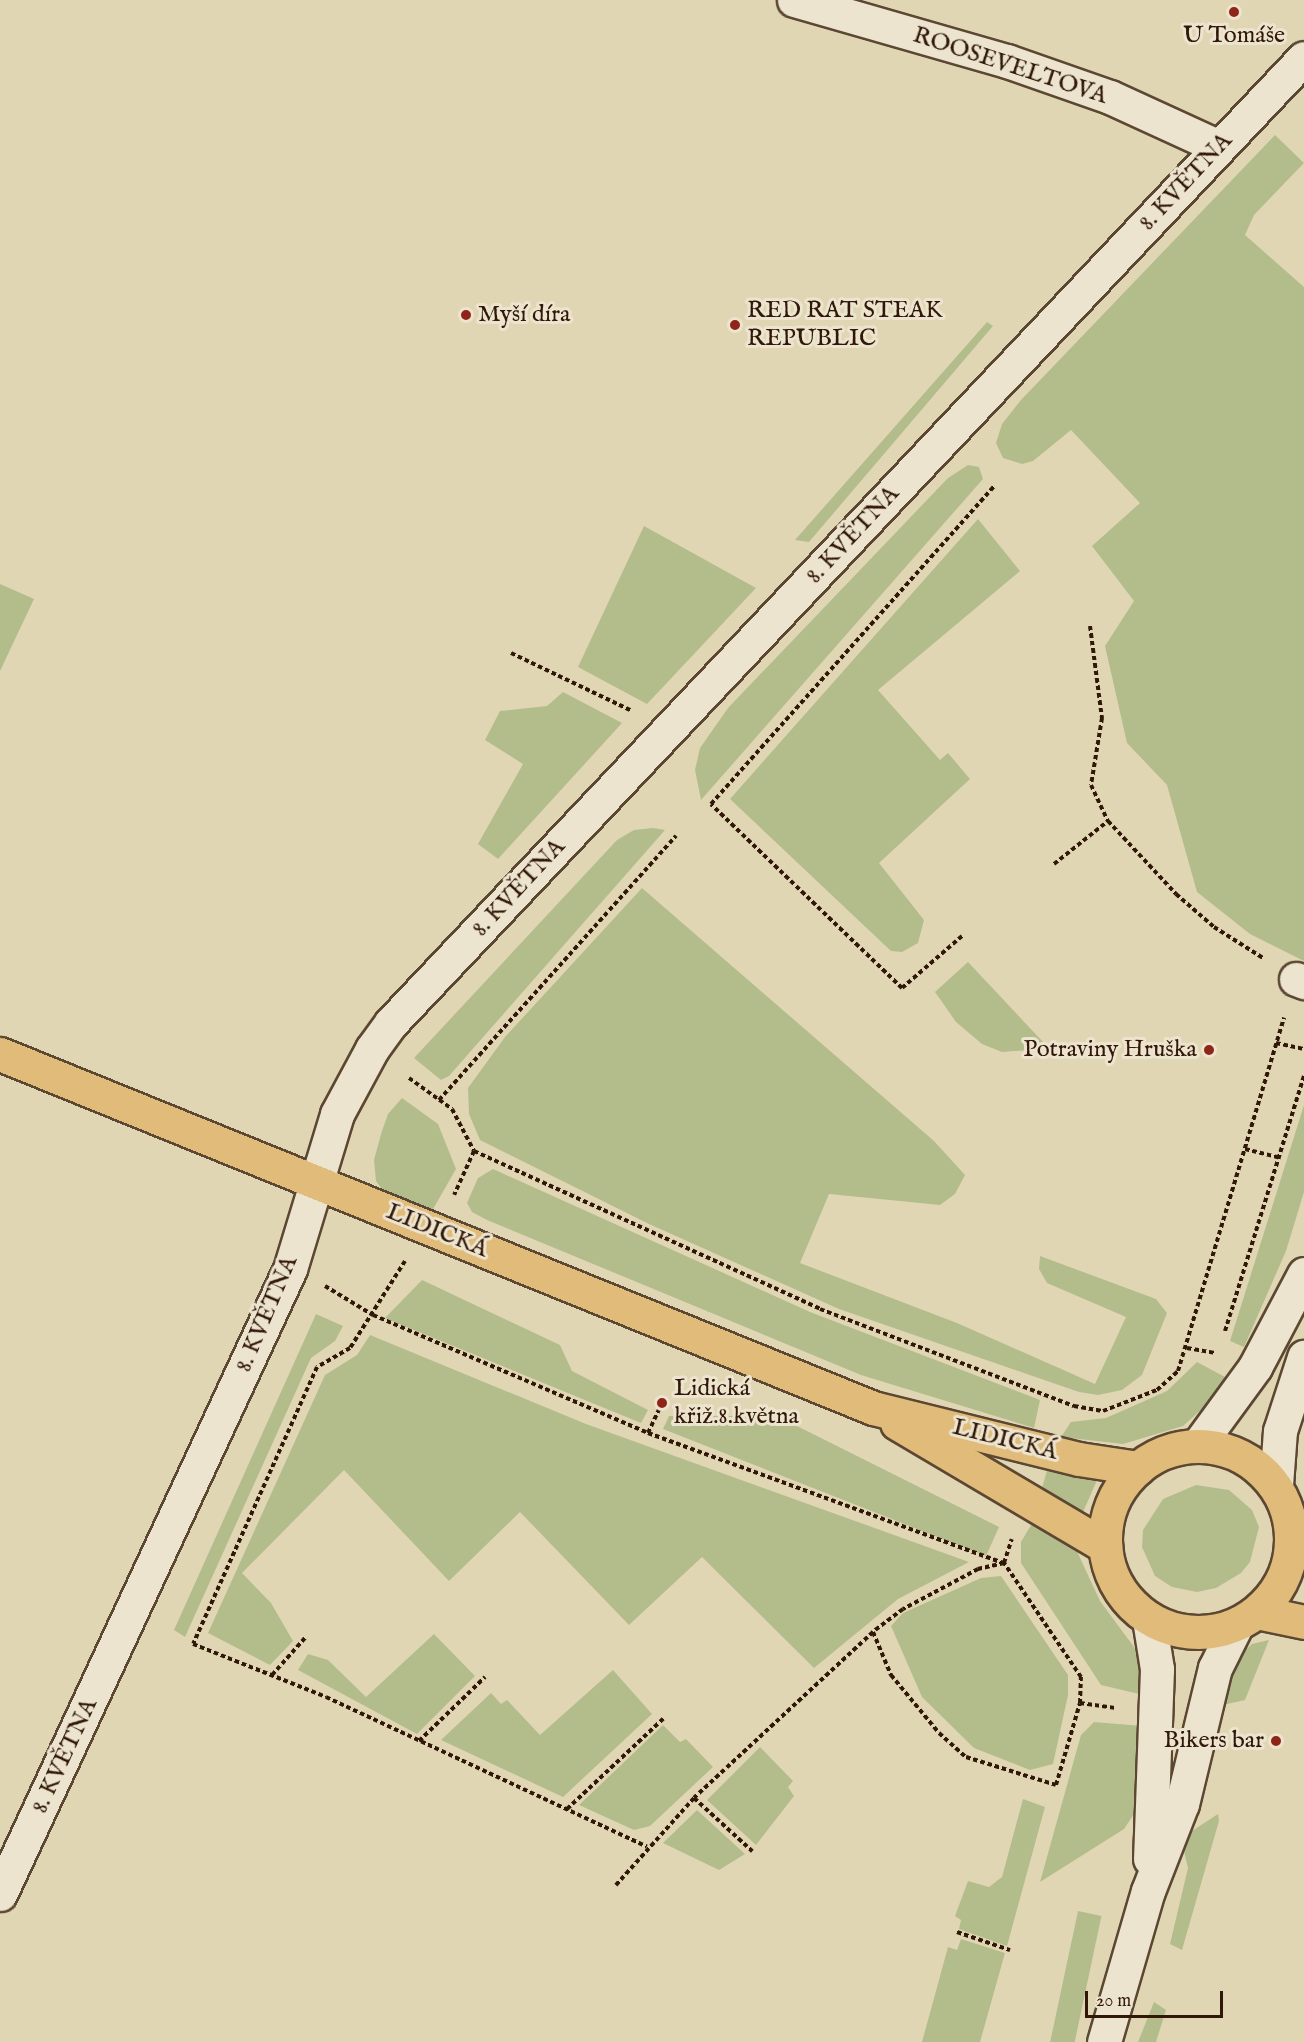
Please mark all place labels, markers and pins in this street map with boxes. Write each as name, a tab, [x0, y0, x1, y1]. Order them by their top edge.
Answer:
marker: U Tomáše	[1227, 5, 1241, 19]
place label: U Tomáše	[1183, 22, 1285, 50]
place label: RED RAT STEAK REPUBLIC	[747, 297, 943, 353]
place label: Myší díra	[478, 301, 570, 329]
marker: Myší díra	[459, 308, 473, 322]
marker: RED RAT STEAK REPUBLIC	[728, 318, 742, 332]
place label: Potraviny Hruška	[1023, 1036, 1197, 1064]
marker: Potraviny Hruška	[1202, 1043, 1216, 1057]
place label: Lidická křiž.8.května	[674, 1375, 799, 1431]
marker: Lidická křiž.8.května	[655, 1396, 669, 1410]
place label: Bikers bar	[1164, 1727, 1264, 1755]
marker: Bikers bar	[1269, 1734, 1283, 1748]

